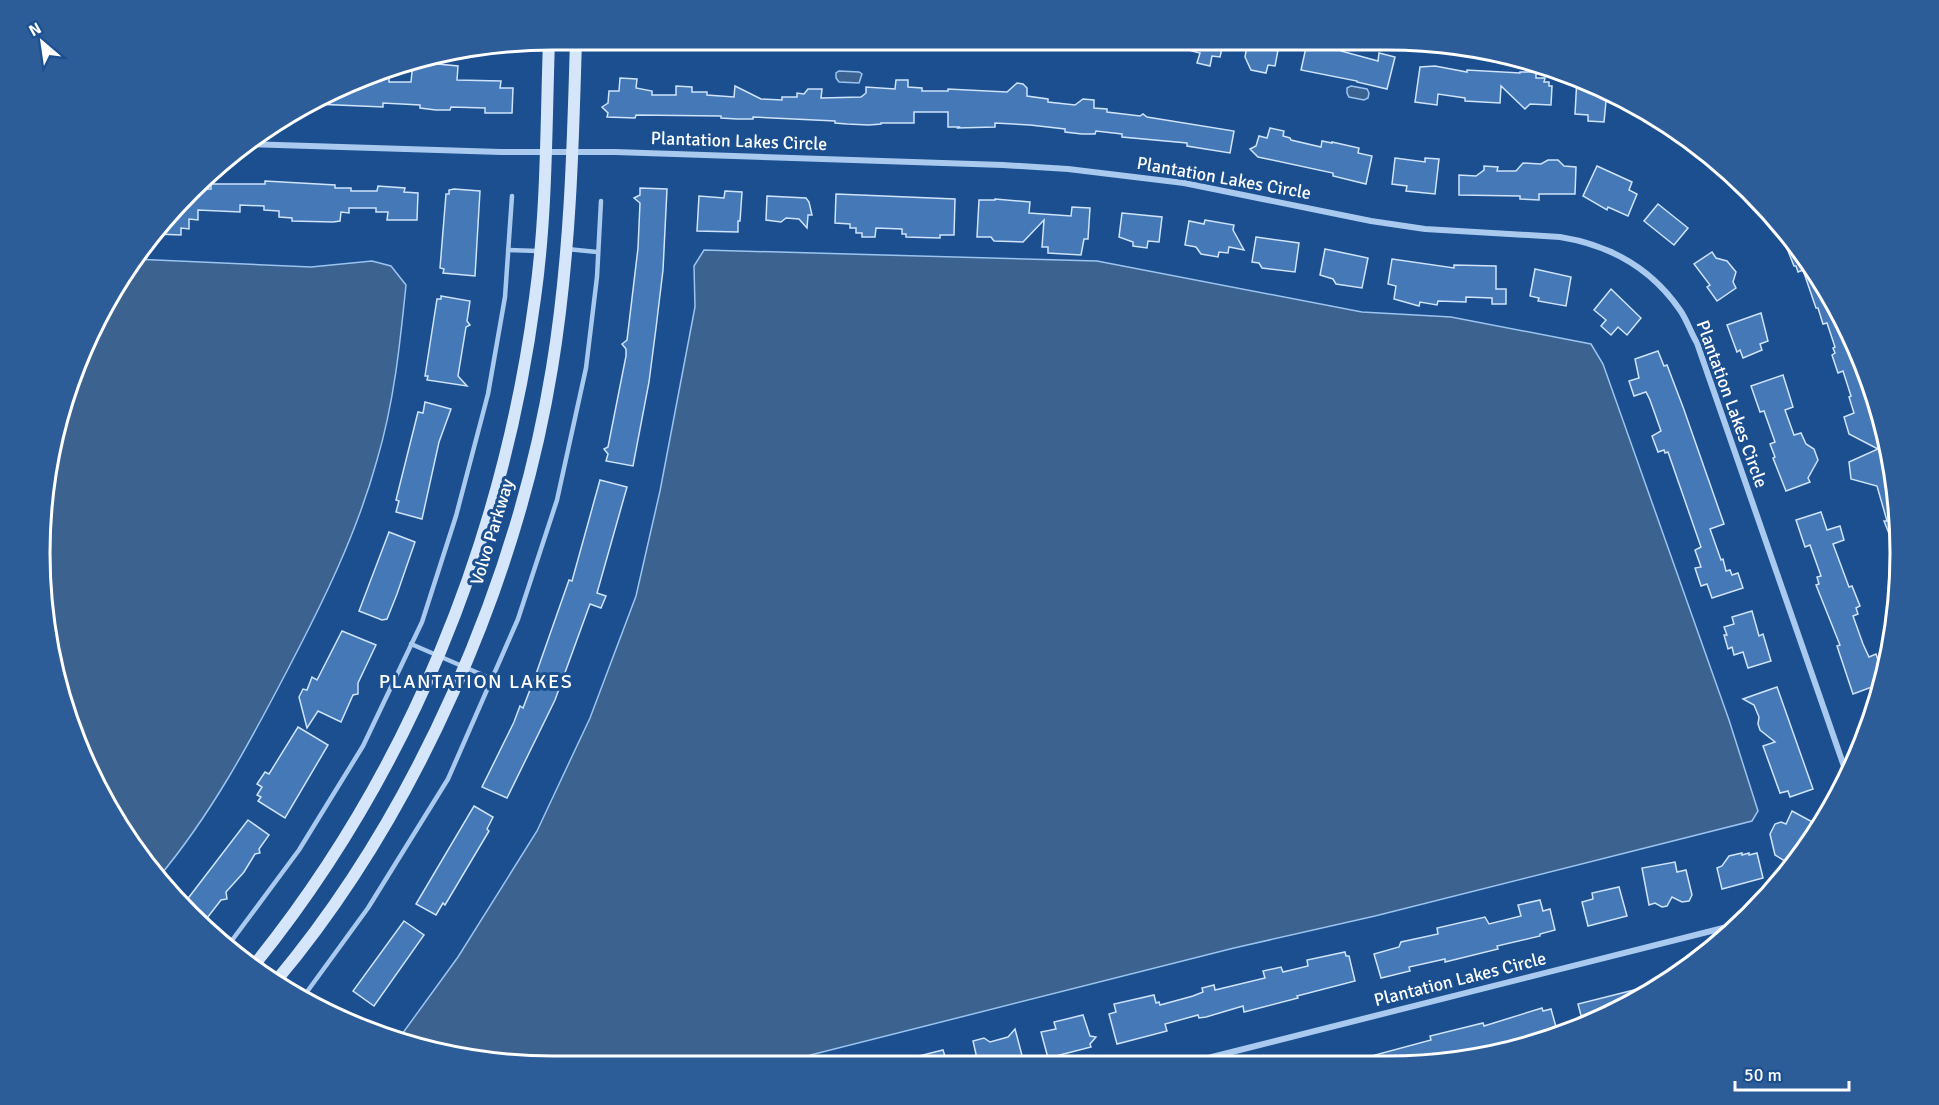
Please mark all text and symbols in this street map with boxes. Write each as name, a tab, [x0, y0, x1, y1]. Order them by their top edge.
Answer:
north arrow	[12, 12, 72, 72]
text: N	[25, 18, 45, 41]
street label: Plantation Lakes Circle	[650, 127, 828, 155]
street label: Plantation Lakes Circle	[1135, 152, 1313, 204]
street label: Plantation Lakes Circle	[1691, 317, 1773, 491]
street label: Volvo Parkway	[465, 476, 519, 588]
district label: PLANTATION LAKES	[379, 669, 573, 694]
street label: Plantation Lakes Circle	[1372, 947, 1548, 1011]
scale bar	[1735, 1054, 1849, 1092]
text: 50 m	[1744, 1064, 1782, 1086]

